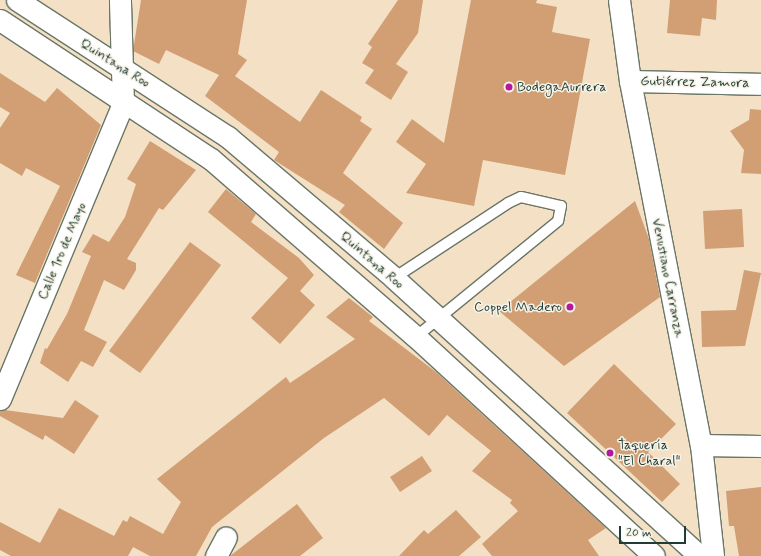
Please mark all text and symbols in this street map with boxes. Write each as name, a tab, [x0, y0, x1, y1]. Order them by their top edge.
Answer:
street label: Quintana Roo	[77, 35, 153, 91]
street label: Gutiérrez Zamora	[640, 73, 750, 91]
place label: BodegaAurrera	[517, 79, 606, 95]
marker: BodegaAurrera	[504, 82, 514, 92]
street label: Calle 1ro de Mayo	[34, 200, 90, 302]
street label: Venustiano Carranza	[648, 216, 688, 340]
street label: Quintana Roo	[336, 227, 408, 293]
place label: Coppel Madero	[477, 299, 562, 315]
marker: Coppel Madero	[565, 302, 575, 312]
place label: Taquería "El Charal"	[618, 437, 684, 470]
marker: Taquería "El Charal"	[605, 448, 615, 458]
scale bar	[621, 518, 688, 544]
text: 20 m	[626, 525, 652, 541]

